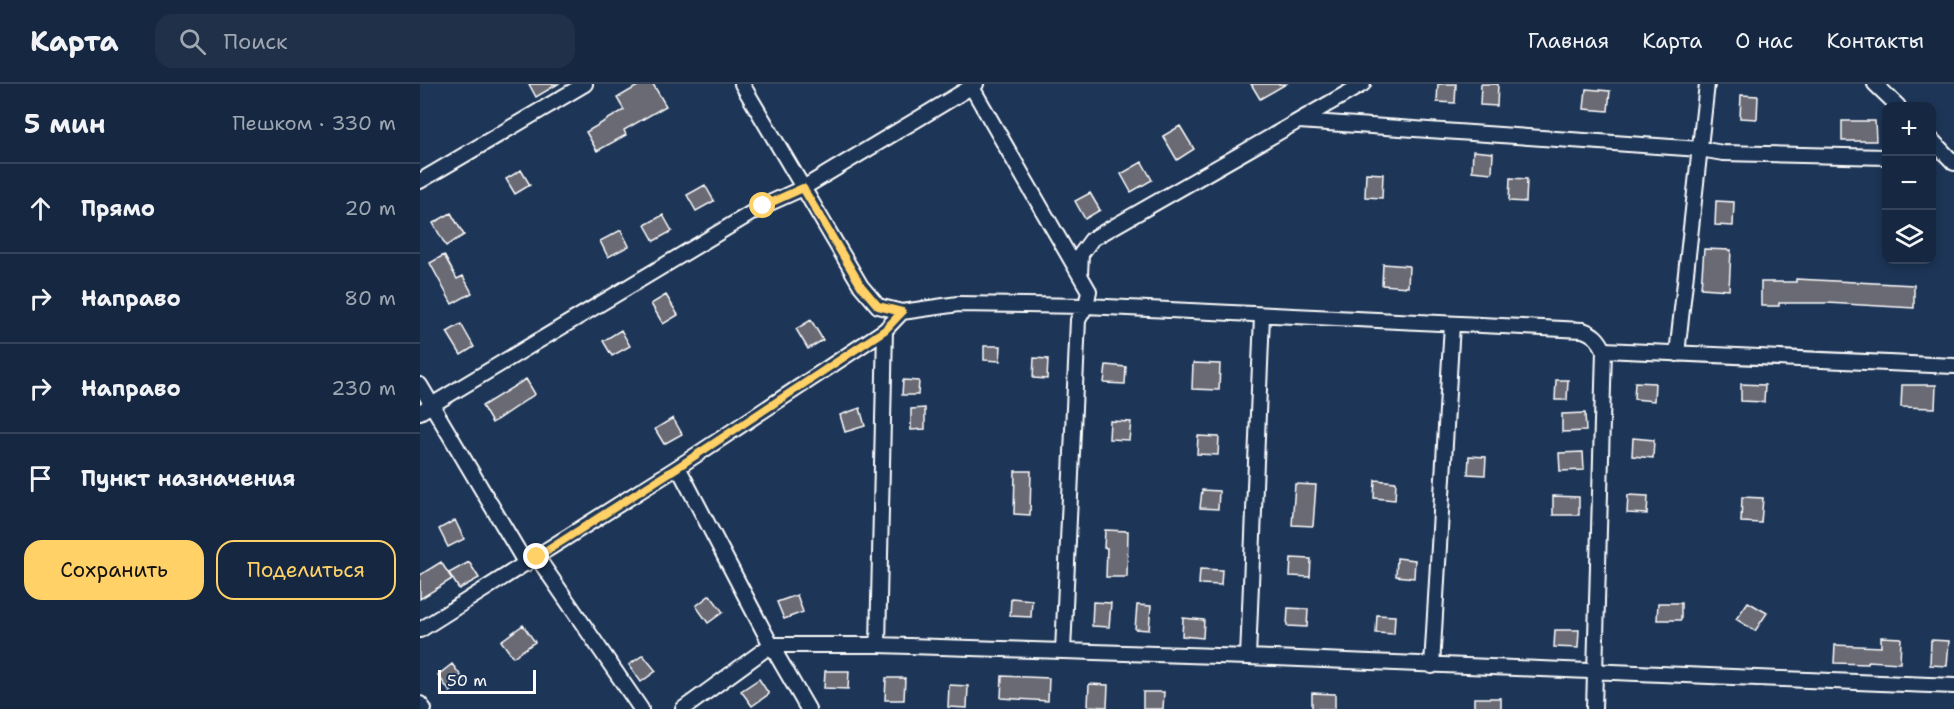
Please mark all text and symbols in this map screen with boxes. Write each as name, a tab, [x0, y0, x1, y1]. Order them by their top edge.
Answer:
search box	[155, 14, 575, 68]
text: Карта	[30, 22, 119, 60]
icon: search	[176, 25, 209, 58]
text: Поиск	[224, 27, 288, 56]
text: Главная	[1528, 27, 1609, 55]
text: Карта	[1642, 27, 1702, 55]
text: О нас	[1735, 27, 1793, 55]
text: Контакты	[1826, 27, 1924, 55]
map controls	[1882, 102, 1936, 264]
button: +	[1882, 102, 1936, 156]
text: 5 мин	[24, 106, 105, 141]
text: Пешком · 330 m	[232, 110, 396, 136]
button: −	[1882, 156, 1936, 210]
icon: ahead	[24, 192, 57, 225]
route start	[749, 192, 775, 218]
text: Прямо	[81, 194, 155, 223]
text: 20 m	[345, 195, 396, 221]
button: layers	[1882, 210, 1936, 264]
icon: right	[24, 282, 57, 315]
text: Направо	[81, 284, 181, 313]
text: 80 m	[344, 285, 396, 311]
icon: right	[24, 372, 57, 405]
text: Направо	[81, 374, 181, 403]
text: 230 m	[331, 375, 396, 401]
icon: arrive	[24, 462, 57, 495]
text: Пункт назначения	[81, 464, 295, 493]
button: Сохранить	[24, 540, 204, 600]
button: Поделиться	[216, 540, 396, 600]
route end	[523, 543, 549, 569]
scale bar	[438, 667, 536, 694]
text: 50 m	[447, 670, 487, 691]

